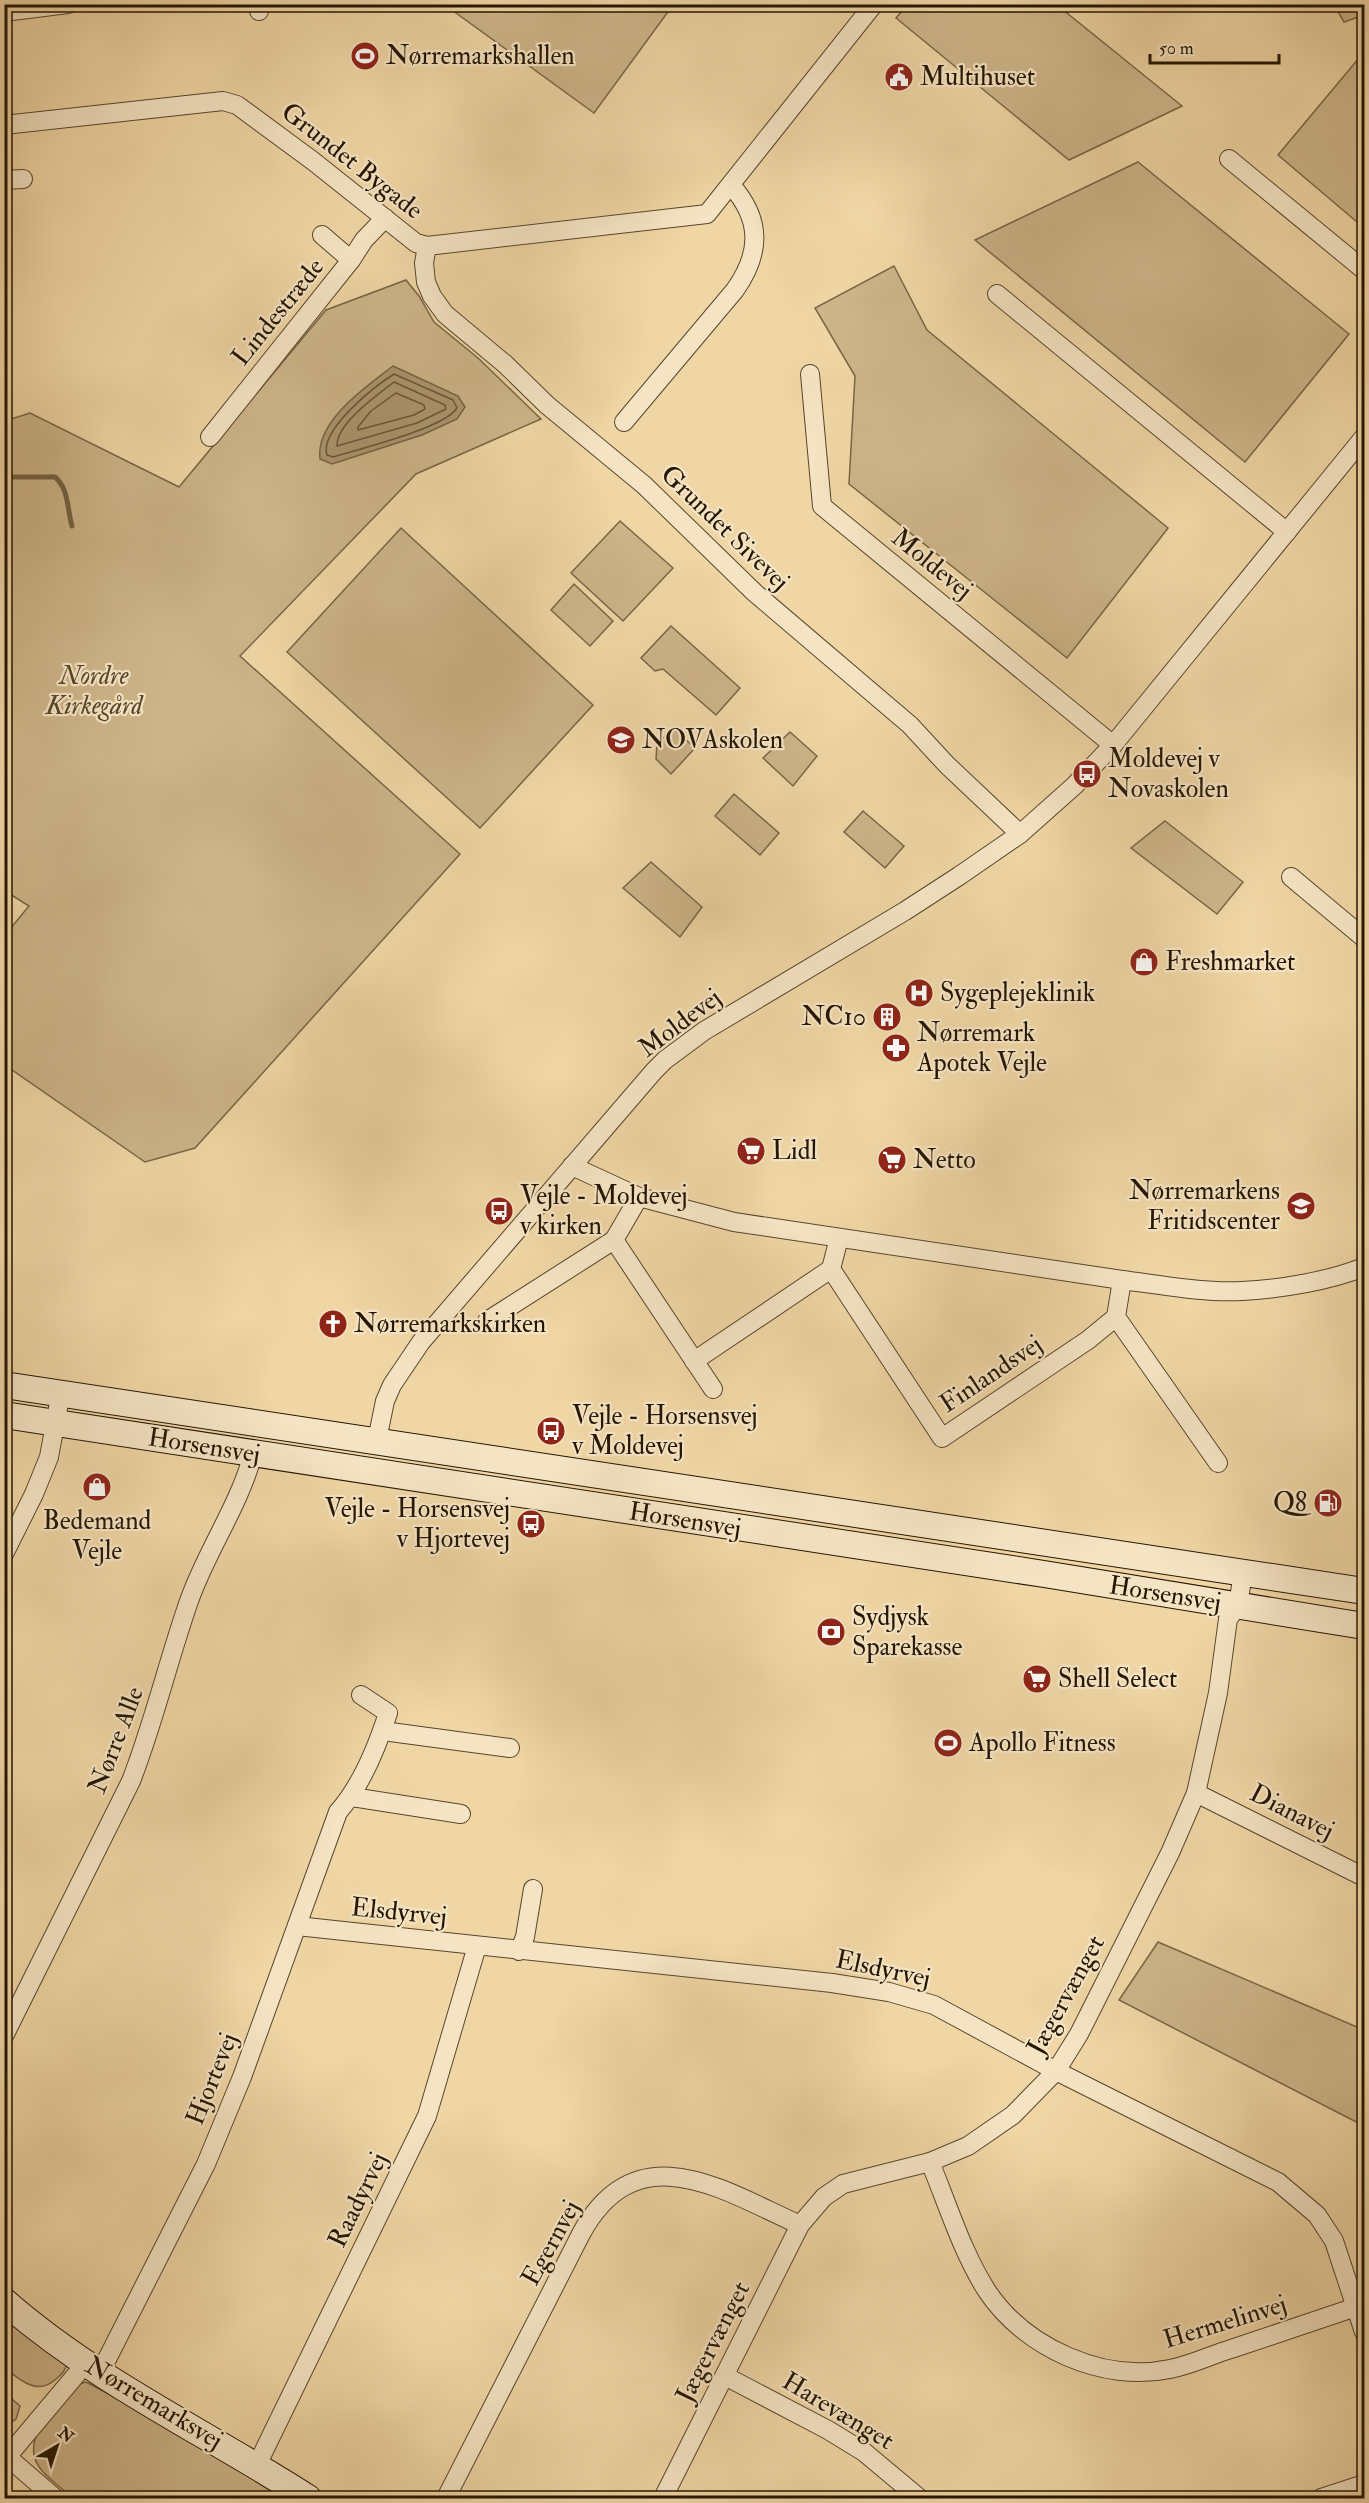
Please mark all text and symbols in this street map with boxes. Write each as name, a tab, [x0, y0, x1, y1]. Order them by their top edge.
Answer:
scale bar	[1150, 27, 1279, 65]
text: 50 m	[1159, 37, 1194, 60]
sports icon: Nørremarkshallen	[349, 40, 381, 72]
place label: Nørremarkshallen	[386, 40, 575, 72]
public building icon: Multihuset	[883, 61, 915, 93]
place label: Multihuset	[920, 61, 1035, 93]
street label: Grundet Bygade	[275, 96, 429, 226]
street label: Lindestræde	[225, 252, 331, 372]
street label: Grundet Sivevej	[654, 459, 796, 597]
street label: Moldevej	[885, 522, 979, 606]
park label: Nordre Kirkegård	[44, 660, 144, 722]
school or university icon: NOVAskolen	[605, 724, 637, 756]
place label: NOVAskolen	[642, 724, 783, 756]
place label: Moldevej v Novaskolen	[1108, 743, 1229, 805]
bus stop icon: Moldevej v Novaskolen	[1071, 758, 1103, 790]
shop icon: Freshmarket	[1128, 946, 1160, 978]
place label: Freshmarket	[1165, 946, 1295, 978]
hospital icon: Sygeplejeklinik	[903, 977, 935, 1009]
place label: Sygeplejeklinik	[940, 977, 1096, 1010]
street label: Moldevej	[632, 982, 728, 1064]
place label: NC10	[802, 1001, 866, 1033]
building icon: NC10	[871, 1001, 903, 1033]
place label: Nørremark Apotek Vejle	[916, 1017, 1047, 1080]
pharmacy icon: Nørremark Apotek Vejle	[880, 1032, 912, 1064]
supermarket icon: Lidl	[735, 1135, 767, 1167]
place label: Lidl	[772, 1135, 817, 1167]
supermarket icon: Netto	[876, 1144, 908, 1176]
place label: Netto	[913, 1144, 976, 1176]
place label: Nørremarkens Fritidscenter	[1129, 1175, 1280, 1237]
place label: Vejle - Moldevej v kirken	[519, 1180, 688, 1242]
school or university icon: Nørremarkens Fritidscenter	[1285, 1190, 1317, 1222]
bus stop icon: Vejle - Moldevej v kirken	[483, 1195, 515, 1227]
church icon: Nørremarkskirken	[317, 1308, 349, 1340]
place label: Nørremarkskirken	[354, 1308, 546, 1340]
street label: Finlandsvej	[934, 1328, 1048, 1420]
place label: Vejle - Horsensvej v Moldevej	[571, 1400, 758, 1462]
bus stop icon: Vejle - Horsensvej v Moldevej	[535, 1415, 567, 1447]
street label: Horsensvej	[146, 1421, 262, 1471]
shop icon: Bedemand Vejle	[81, 1471, 113, 1503]
place label: Q8	[1273, 1487, 1311, 1519]
fuel station icon: Q8	[1312, 1487, 1344, 1519]
place label: Vejle - Horsensvej v Hjortevej	[324, 1493, 510, 1555]
street label: Horsensvej	[627, 1495, 743, 1545]
place label: Bedemand Vejle	[43, 1505, 151, 1567]
bus stop icon: Vejle - Horsensvej v Hjortevej	[515, 1508, 547, 1540]
street label: Horsensvej	[1107, 1569, 1223, 1619]
place label: Sydjysk Sparekasse	[852, 1601, 962, 1664]
bank icon: Sydjysk Sparekasse	[815, 1616, 847, 1648]
supermarket icon: Shell Select	[1021, 1663, 1053, 1695]
place label: Shell Select	[1058, 1663, 1177, 1695]
street label: Nørre Alle	[81, 1682, 151, 1798]
sports icon: Apollo Fitness	[932, 1727, 964, 1759]
place label: Apollo Fitness	[968, 1727, 1116, 1760]
street label: Dianavej	[1244, 1777, 1340, 1847]
street label: Elsdyrvej	[349, 1891, 449, 1933]
street label: Jægervænget	[1020, 1930, 1112, 2061]
street label: Elsdyrvej	[833, 1943, 933, 1995]
street label: Hjortevej	[179, 2028, 245, 2130]
street label: Raadyrvej	[321, 2147, 395, 2253]
street label: Egernvej	[514, 2195, 588, 2291]
street label: Jægervænget	[668, 2276, 757, 2409]
street label: Hermelinvej	[1160, 2288, 1290, 2356]
street label: Nørremarksvej	[79, 2349, 229, 2457]
street label: Harevænget	[776, 2365, 900, 2457]
north arrow	[27, 2416, 87, 2476]
text: N	[53, 2422, 78, 2448]

